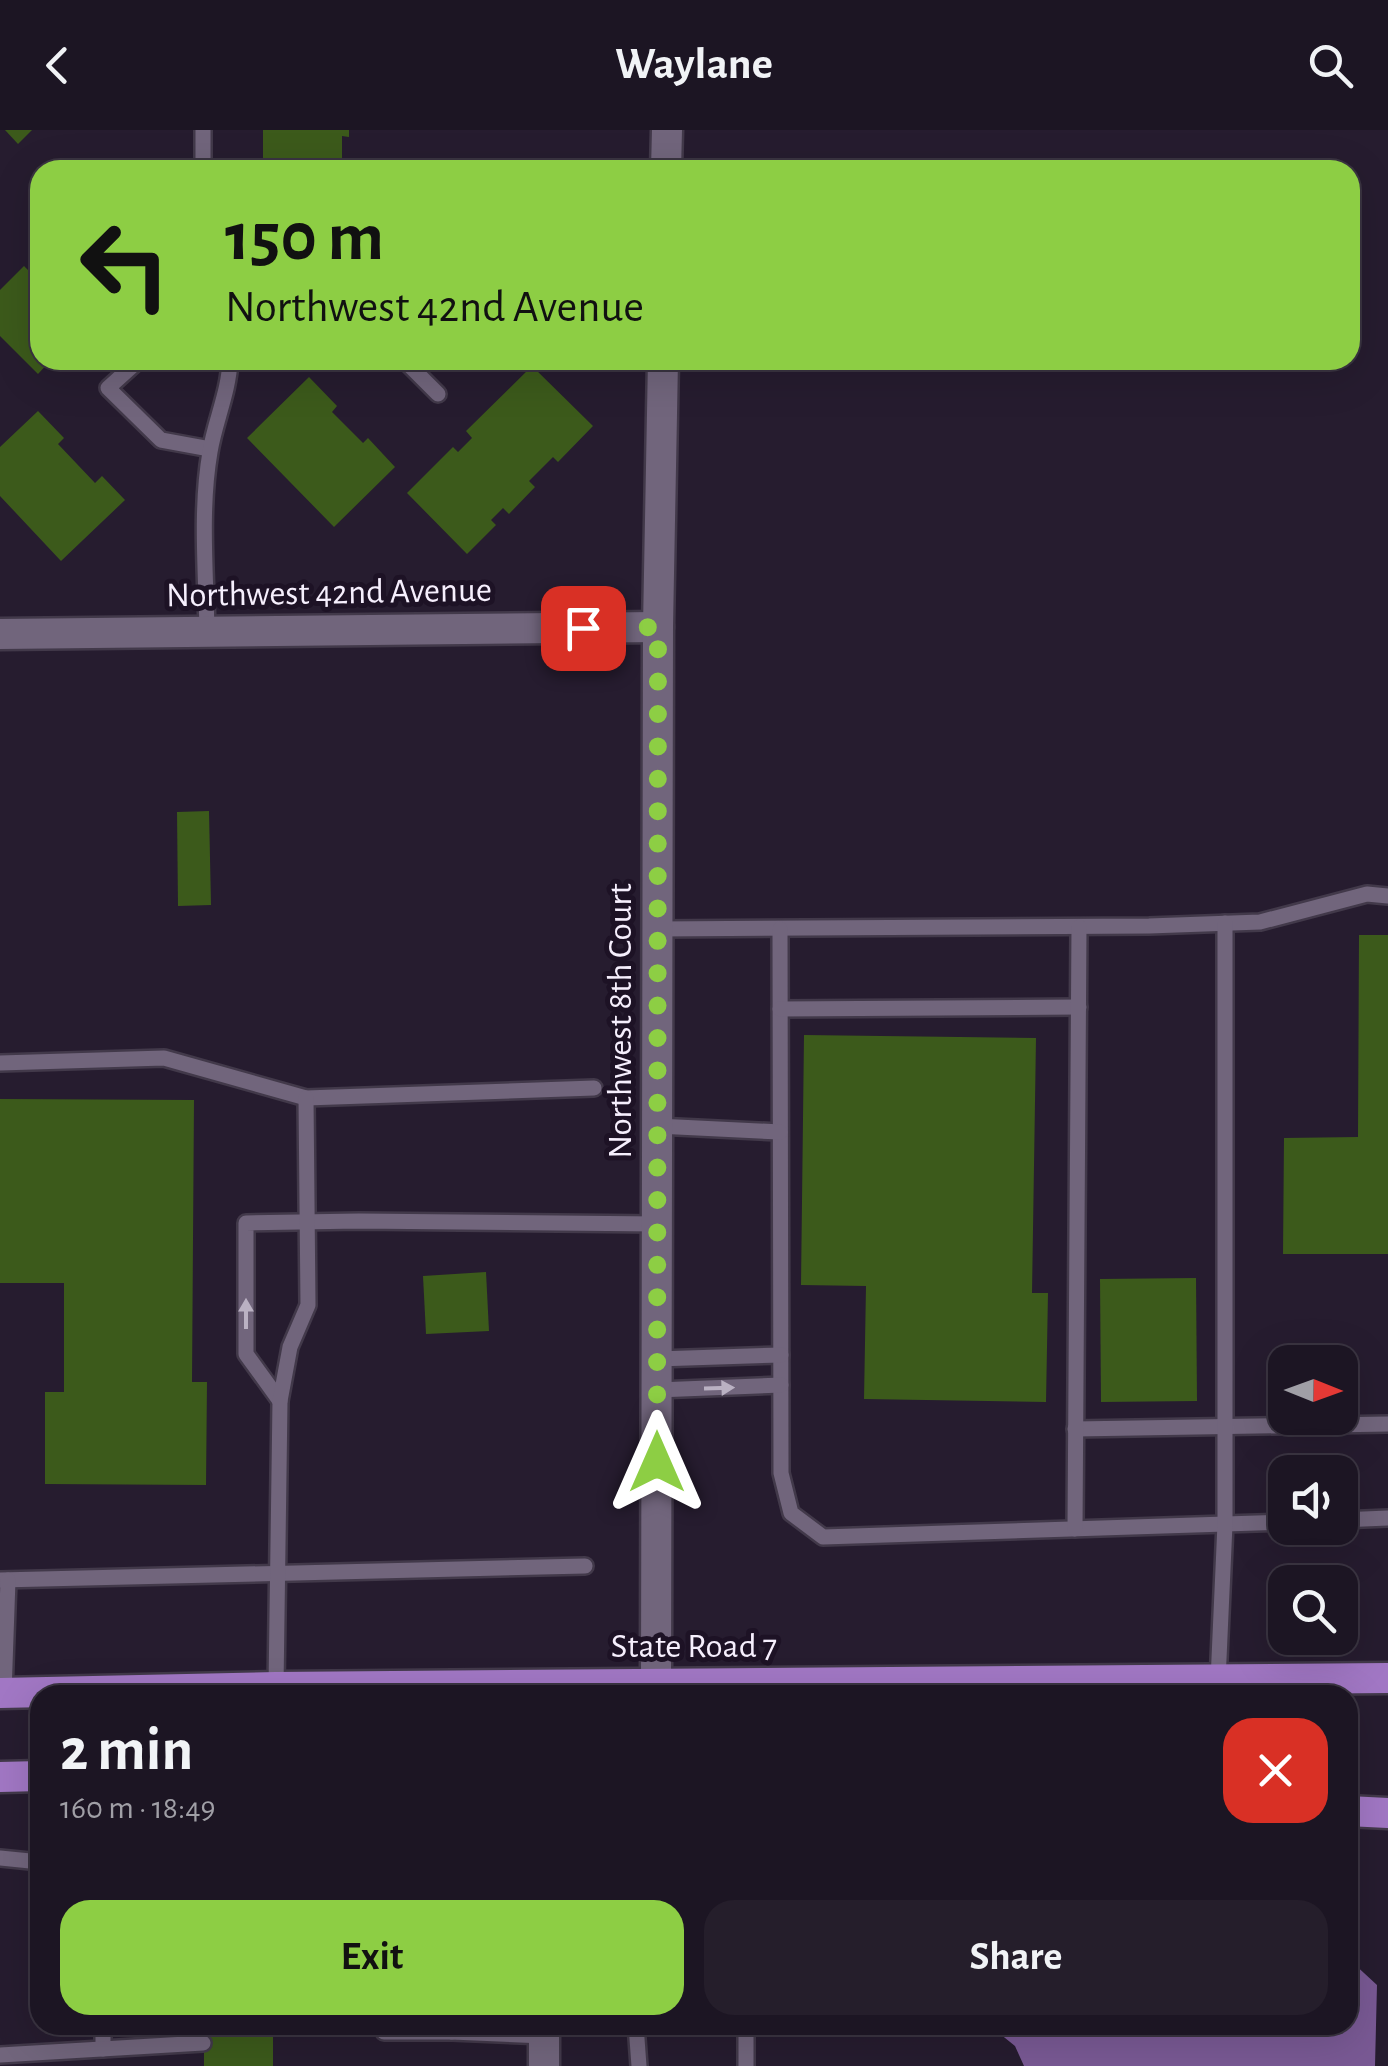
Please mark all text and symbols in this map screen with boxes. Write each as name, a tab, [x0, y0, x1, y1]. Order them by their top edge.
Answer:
icon: back	[30, 38, 85, 93]
icon: search	[1303, 38, 1358, 93]
text: Waylane	[615, 42, 773, 87]
icon: left	[60, 200, 190, 330]
text: 150 m	[225, 203, 384, 273]
text: Northwest 42nd Avenue	[225, 285, 644, 330]
street label: Northwest 42nd Avenue	[166, 573, 492, 613]
pin	[541, 586, 626, 671]
icon: arrive	[556, 601, 611, 656]
street label: Northwest 8th Court	[603, 883, 638, 1159]
one-way arrow	[238, 1298, 254, 1330]
north arrow	[1268, 1345, 1358, 1435]
map controls	[1268, 1345, 1358, 1655]
one-way arrow	[703, 1379, 735, 1395]
position arrow	[605, 1410, 709, 1514]
button: sound	[1268, 1455, 1358, 1545]
button: search	[1268, 1565, 1358, 1655]
street label: State Road 7	[611, 1629, 777, 1664]
button: close	[1223, 1718, 1328, 1823]
text: 2 min	[60, 1721, 193, 1781]
text: 160 m · 18:49	[60, 1792, 216, 1824]
button: Exit	[60, 1900, 684, 2015]
button: Share	[704, 1900, 1328, 2015]

